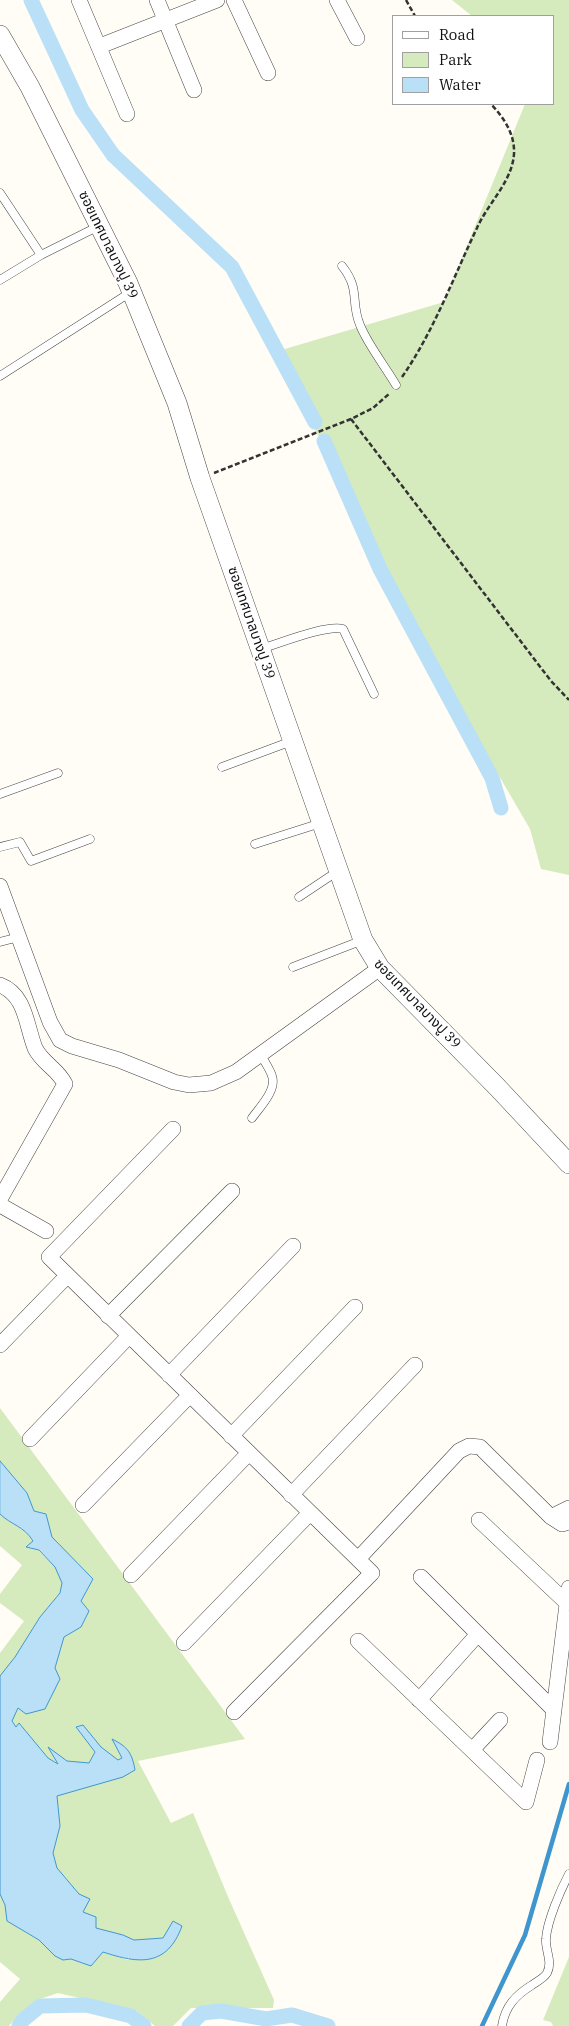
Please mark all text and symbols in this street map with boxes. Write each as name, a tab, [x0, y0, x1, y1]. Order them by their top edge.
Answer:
legend	[392, 15, 554, 105]
text: Road	[439, 25, 475, 44]
text: Park	[439, 50, 472, 69]
text: Water	[439, 75, 481, 94]
street label: ซอยเทศบาลบางปู 39	[75, 188, 141, 302]
street label: ซอยเทศบาลบางปู 39	[224, 565, 278, 681]
street label: ซอยเทศบาลบางปู 39	[370, 956, 464, 1052]

